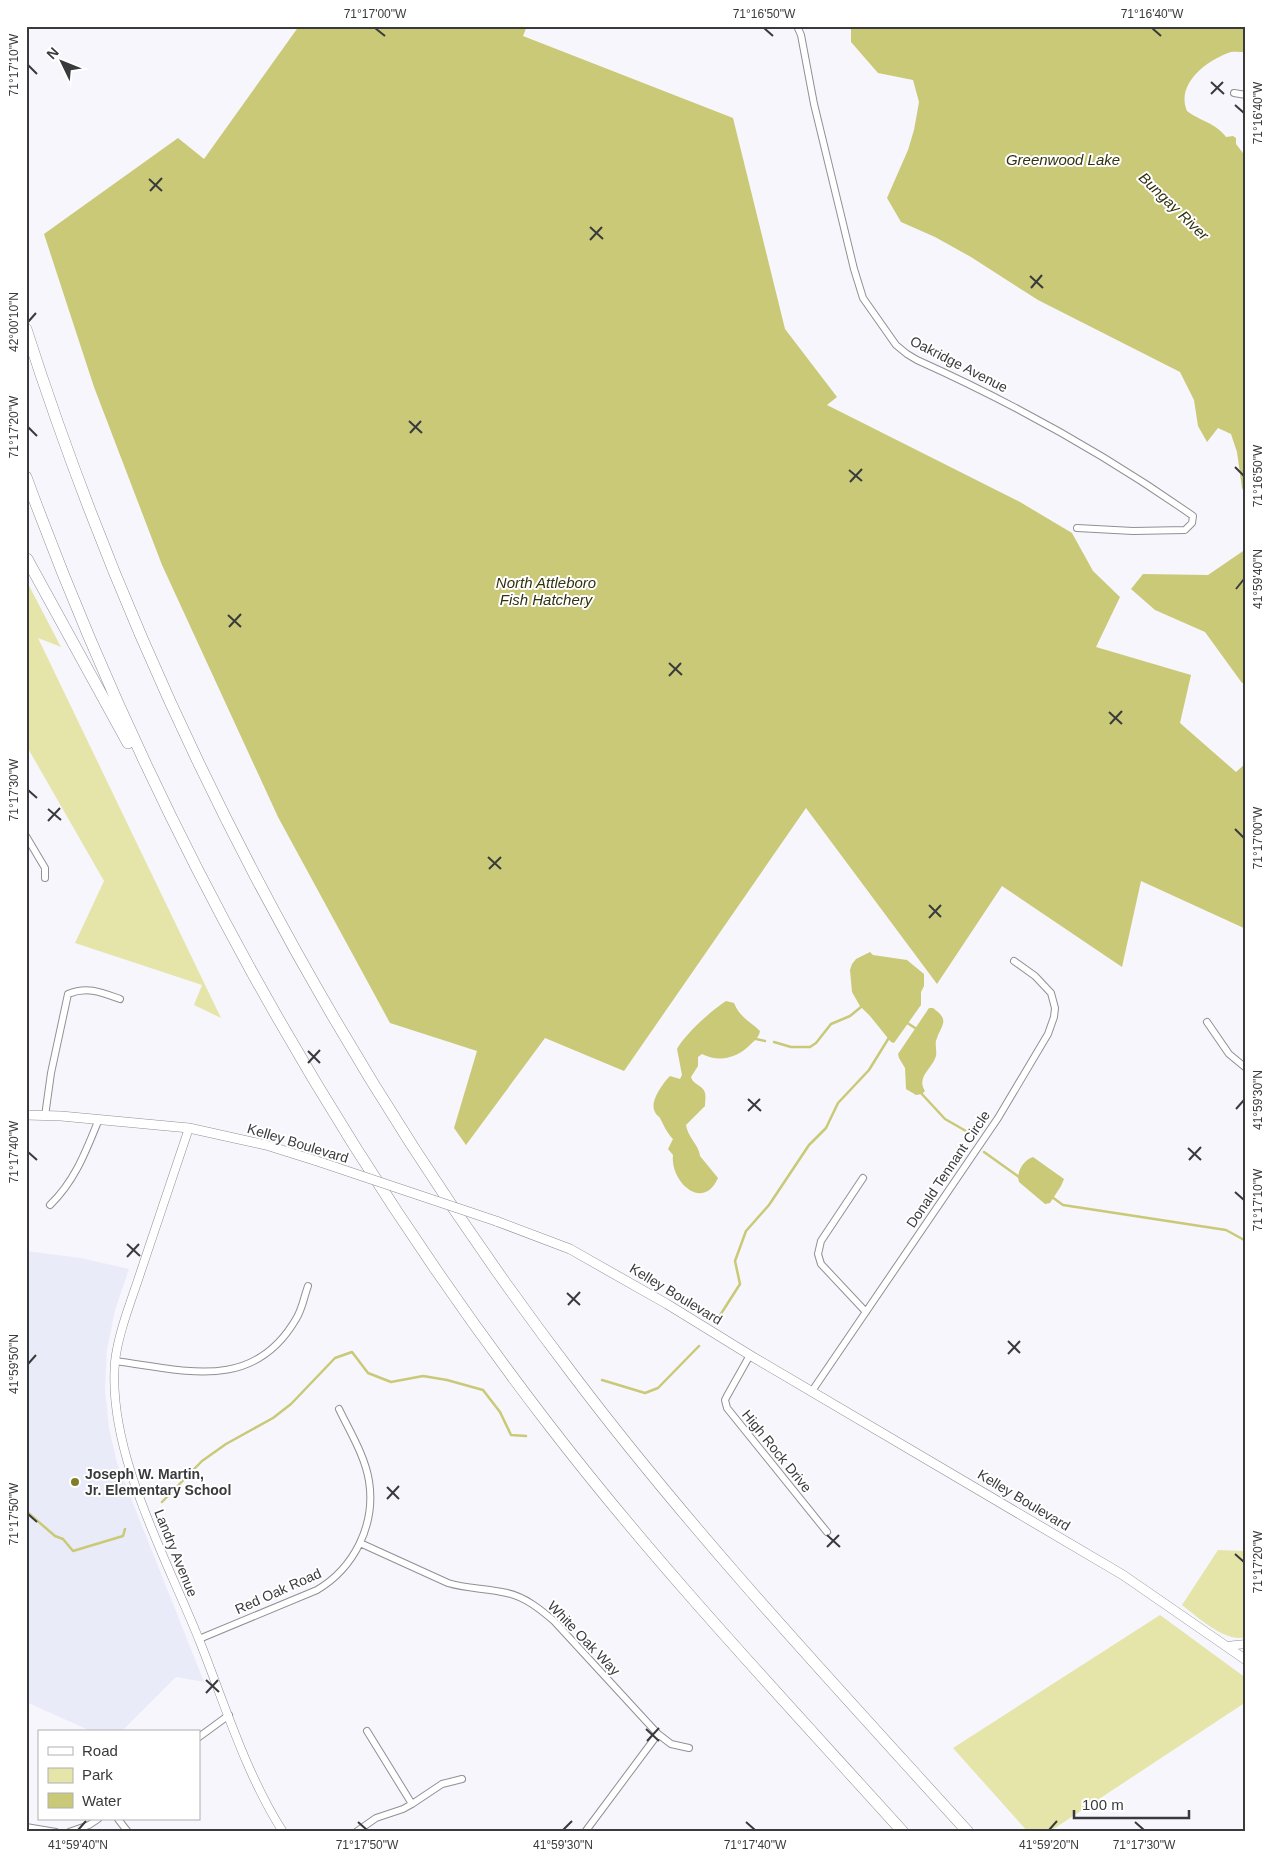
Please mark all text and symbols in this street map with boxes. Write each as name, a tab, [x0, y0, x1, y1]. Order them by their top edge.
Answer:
text: 71°17'00"W	[344, 7, 407, 21]
text: 71°16'50"W	[733, 7, 796, 21]
text: 71°16'40"W	[1121, 7, 1184, 21]
text: 71°17'10"W	[7, 33, 21, 96]
north arrow	[38, 38, 88, 88]
text: N	[43, 44, 62, 62]
text: 71°16'40"W	[1251, 81, 1265, 144]
water label: Greenwood Lake	[1006, 151, 1120, 168]
water label: Bungay River	[1136, 169, 1213, 244]
text: 42°00'10"N	[7, 292, 21, 352]
street label: Oakridge Avenue	[908, 333, 1011, 396]
text: 71°17'20"W	[7, 395, 21, 458]
text: 71°16'50"W	[1251, 444, 1265, 507]
text: 41°59'40"N	[1251, 549, 1265, 609]
water label: North Attleboro Fish Hatchery	[496, 574, 596, 608]
text: 71°17'30"W	[7, 758, 21, 821]
text: 71°17'00"W	[1251, 806, 1265, 869]
text: 41°59'30"N	[1251, 1070, 1265, 1130]
street label: Donald Tennant Circle	[903, 1107, 993, 1230]
text: 71°17'40"W	[7, 1120, 21, 1183]
street label: Kelley Boulevard	[245, 1120, 351, 1166]
text: 71°17'10"W	[1251, 1168, 1265, 1231]
street label: Kelley Boulevard	[627, 1260, 725, 1328]
text: 41°59'50"N	[7, 1334, 21, 1394]
street label: High Rock Drive	[739, 1407, 815, 1495]
place label: Joseph W. Martin, Jr. Elementary School	[85, 1466, 231, 1498]
street label: Kelley Boulevard	[975, 1466, 1073, 1534]
marker: Joseph W. Martin, Jr. Elementary School	[69, 1476, 81, 1488]
text: 71°17'50"W	[7, 1482, 21, 1545]
street label: Landry Avenue	[151, 1507, 201, 1599]
text: 71°17'20"W	[1251, 1530, 1265, 1593]
street label: Red Oak Road	[232, 1565, 324, 1617]
street label: White Oak Way	[545, 1598, 623, 1678]
legend	[38, 1730, 200, 1820]
text: Road	[82, 1742, 118, 1759]
text: Park	[82, 1766, 113, 1783]
scale bar	[1074, 1788, 1190, 1820]
text: Water	[82, 1792, 121, 1809]
text: 100 m	[1082, 1796, 1124, 1813]
text: 41°59'40"N	[48, 1838, 108, 1852]
text: 71°17'50"W	[336, 1838, 399, 1852]
text: 41°59'30"N	[533, 1838, 593, 1852]
text: 71°17'40"W	[724, 1838, 787, 1852]
text: 41°59'20"N	[1019, 1838, 1079, 1852]
text: 71°17'30"W	[1113, 1838, 1176, 1852]

